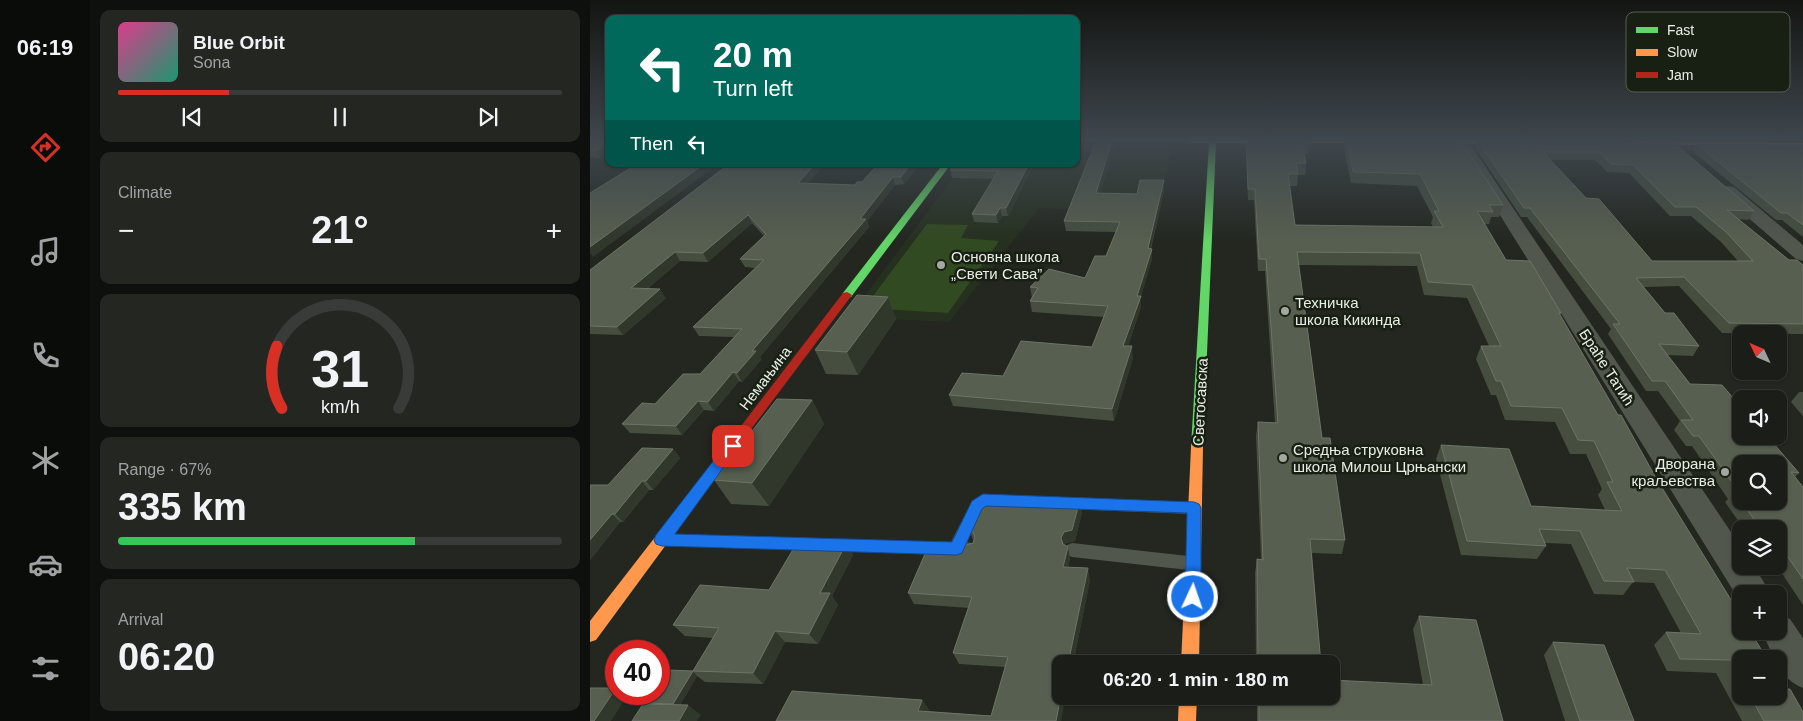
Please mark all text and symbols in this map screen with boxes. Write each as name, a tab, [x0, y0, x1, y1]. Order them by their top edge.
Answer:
legend	[1626, 12, 1790, 92]
text: Fast	[1667, 22, 1694, 38]
text: Blue Orbit	[193, 32, 285, 53]
text: 06:19	[17, 35, 73, 60]
icon: left	[630, 35, 695, 100]
text: 20 m	[713, 35, 793, 74]
text: Slow	[1667, 44, 1698, 60]
text: Sona	[193, 54, 230, 71]
text: Jam	[1667, 67, 1693, 83]
text: Turn left	[713, 76, 793, 101]
icon: previous	[178, 103, 206, 131]
icon: pause	[326, 103, 354, 131]
icon: next	[474, 103, 502, 131]
icon: directions	[28, 130, 63, 165]
icon: left	[683, 130, 711, 158]
text: Then	[630, 133, 673, 154]
text: Climate	[118, 184, 172, 201]
text: 21°	[311, 209, 369, 251]
text: −	[118, 215, 134, 246]
text: +	[546, 215, 562, 246]
icon: music	[28, 234, 63, 269]
place label: Основна школа „Свети Сава”	[951, 248, 1060, 282]
marker: Основна школа „Свети Сава”	[935, 259, 947, 271]
place label: Техничка школа Кикинда	[1295, 294, 1401, 328]
marker: Техничка школа Кикинда	[1279, 305, 1291, 317]
north arrow	[1732, 325, 1788, 380]
map controls	[1732, 325, 1787, 705]
street label: Браће Татић	[1576, 326, 1638, 408]
icon: phone	[28, 338, 63, 373]
text: 31	[311, 340, 369, 398]
street label: Немањина	[736, 342, 795, 413]
street label: Светосавска	[1189, 357, 1211, 446]
button: sound	[1732, 390, 1787, 445]
text: km/h	[321, 397, 359, 417]
pin	[712, 425, 754, 467]
icon: arrive	[719, 432, 747, 460]
place label: Средња струковна школа Милош Црњански	[1293, 441, 1466, 475]
icon: climate	[28, 443, 63, 478]
marker: Средња струковна школа Милош Црњански	[1277, 452, 1289, 464]
place label: Дворана краљевства	[1632, 455, 1716, 489]
button: search	[1732, 455, 1787, 510]
text: Range · 67%	[118, 461, 211, 478]
marker: Дворана краљевства	[1719, 466, 1731, 478]
text: 335 km	[118, 486, 247, 528]
button: layers	[1732, 520, 1787, 575]
icon: car	[28, 547, 63, 582]
position arrow	[1166, 570, 1218, 622]
button: +	[1732, 585, 1787, 640]
text: Arrival	[118, 611, 163, 628]
text: 06:20	[118, 636, 215, 678]
speed limit sign: 40	[605, 640, 670, 705]
button: −	[1732, 650, 1787, 705]
icon: filters	[28, 651, 63, 686]
text: 06:20 · 1 min · 180 m	[1103, 669, 1289, 690]

